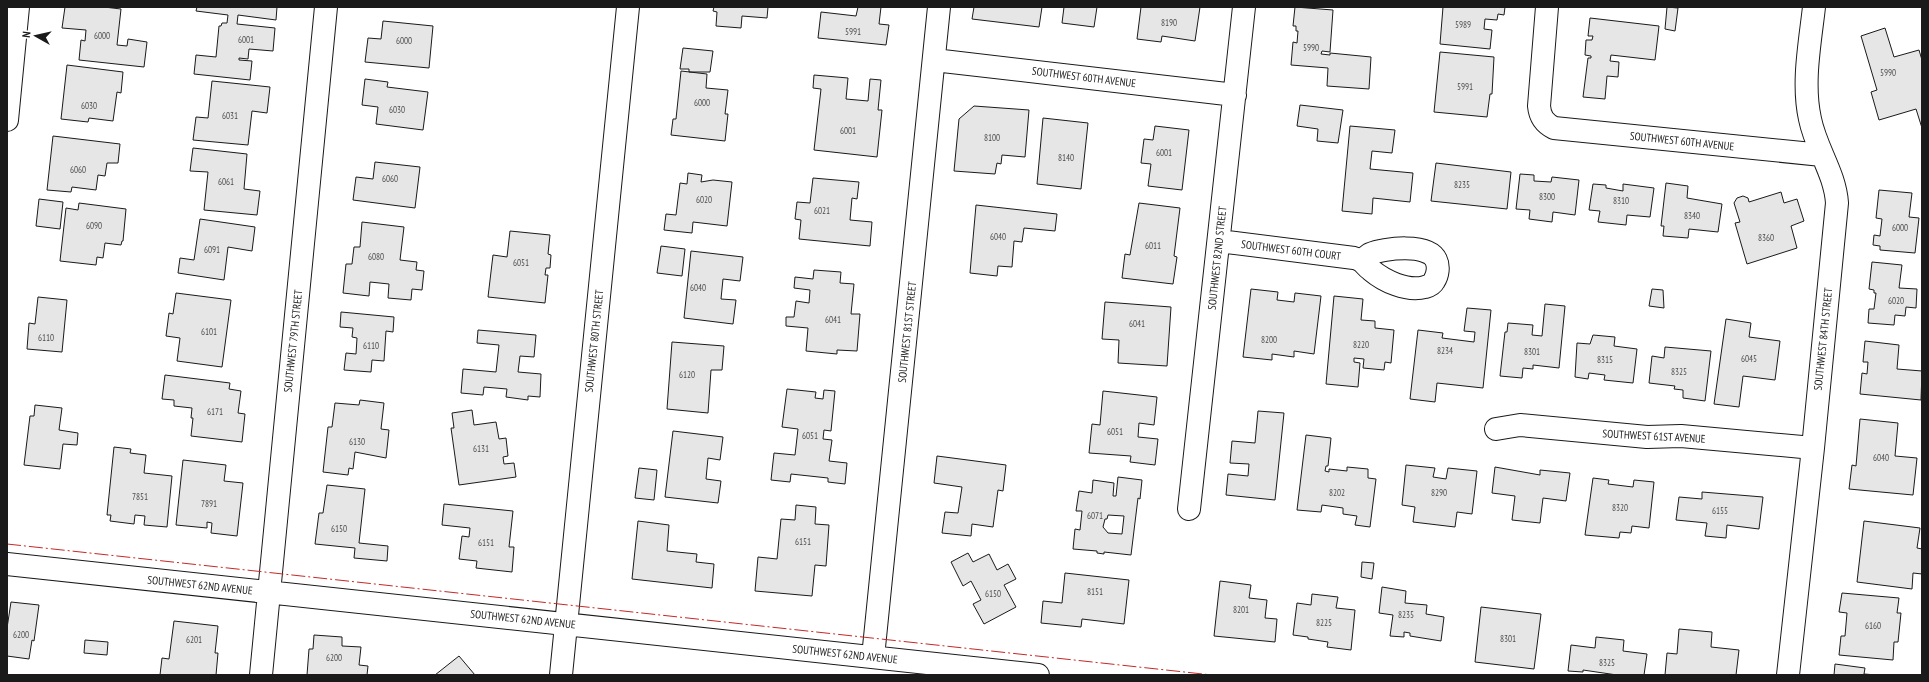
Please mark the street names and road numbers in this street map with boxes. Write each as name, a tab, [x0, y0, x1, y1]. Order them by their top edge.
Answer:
street label: SOUTHWEST 60TH AVENUE	[1031, 64, 1137, 90]
street label: SOUTHWEST 60TH AVENUE	[1629, 129, 1735, 153]
street label: SOUTHWEST 82ND STREET	[1205, 205, 1229, 311]
street label: SOUTHWEST 60TH COURT	[1240, 237, 1342, 263]
street label: SOUTHWEST 81ST STREET	[895, 281, 919, 383]
street label: SOUTHWEST 84TH STREET	[1811, 287, 1835, 391]
street label: SOUTHWEST 79TH STREET	[281, 289, 305, 393]
street label: SOUTHWEST 80TH STREET	[582, 289, 606, 393]
street label: SOUTHWEST 61ST AVENUE	[1602, 426, 1706, 446]
street label: SOUTHWEST 62ND AVENUE	[147, 573, 254, 598]
street label: SOUTHWEST 62ND AVENUE	[470, 607, 577, 632]
street label: SOUTHWEST 62ND AVENUE	[792, 642, 899, 667]

